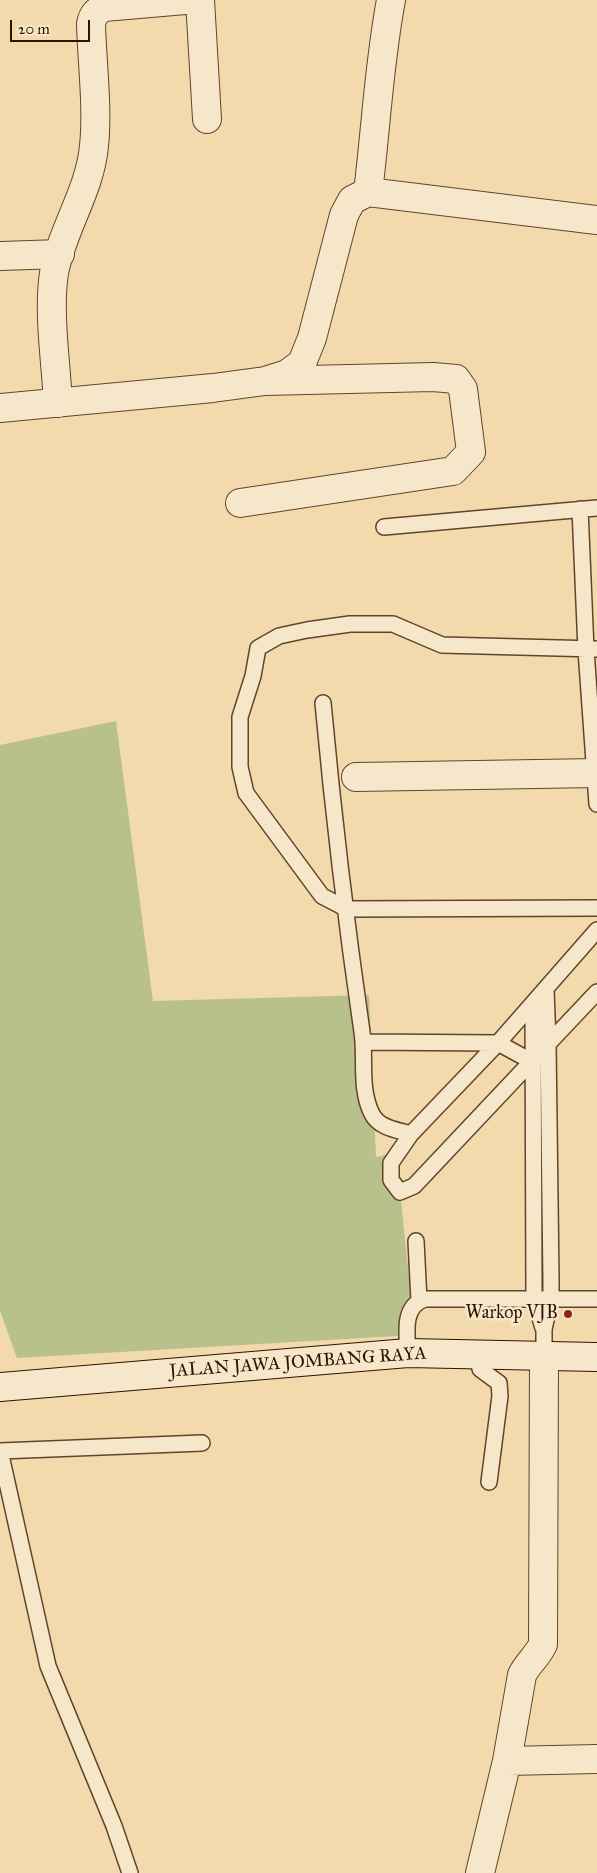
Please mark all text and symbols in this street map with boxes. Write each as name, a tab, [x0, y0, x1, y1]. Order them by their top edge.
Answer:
scale bar	[12, 10, 92, 42]
text: 20 m	[18, 20, 50, 38]
place label: Warkop VJB	[466, 1303, 558, 1325]
marker: Warkop VJB	[562, 1308, 574, 1320]
street label: JALAN JAWA JOMBANG RAYA	[169, 1343, 427, 1383]

